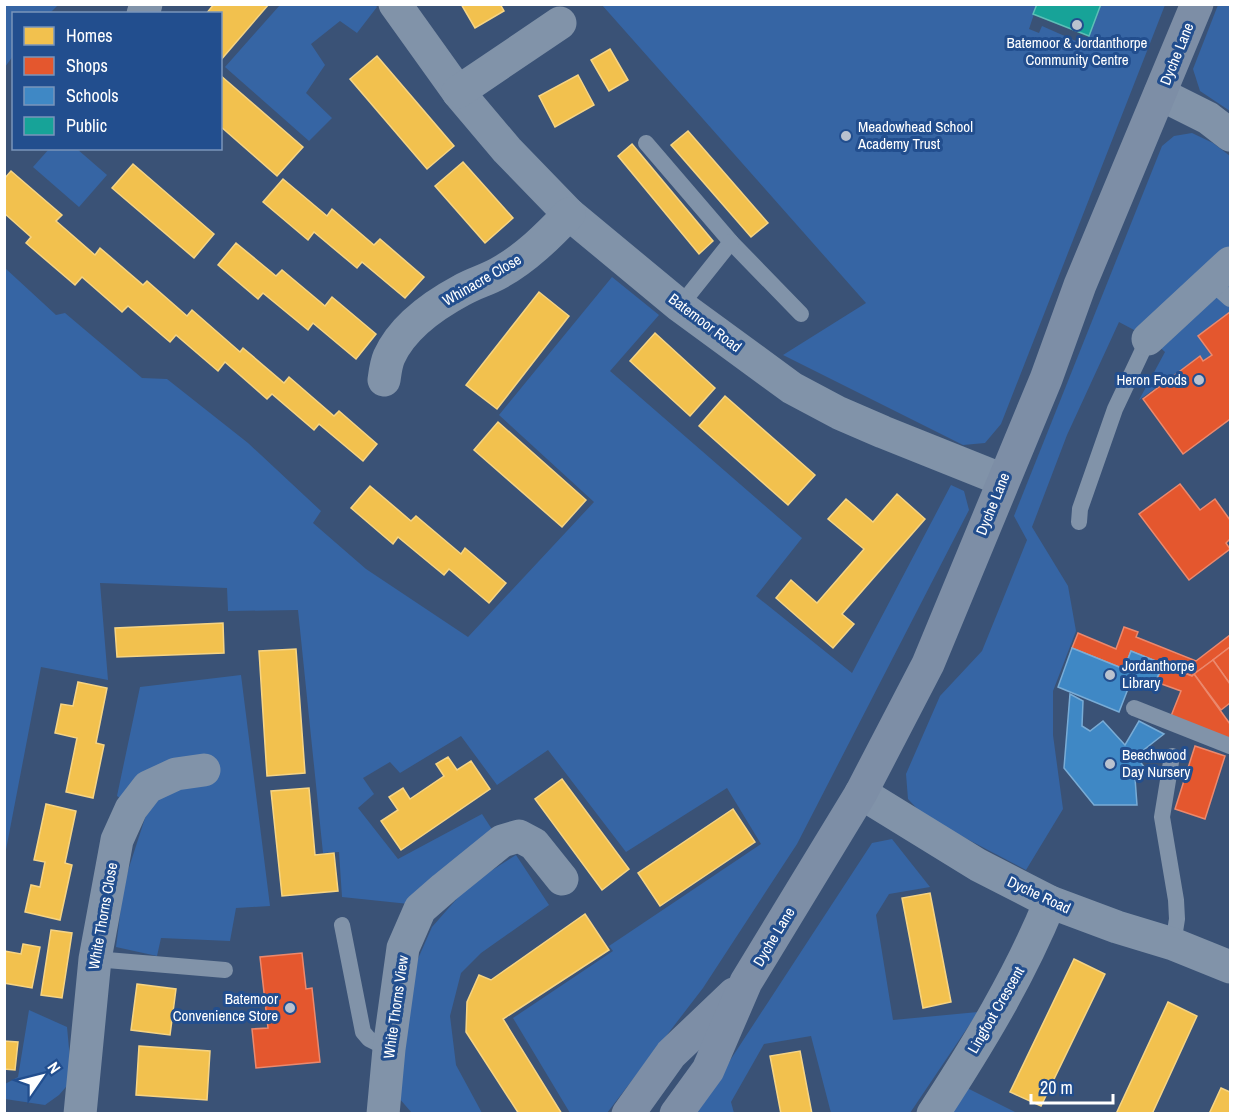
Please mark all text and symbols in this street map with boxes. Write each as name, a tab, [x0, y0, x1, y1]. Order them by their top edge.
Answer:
legend	[12, 12, 222, 150]
marker: Batemoor & Jordanthorpe Community Centre	[1070, 18, 1084, 32]
street label: Dyche Lane	[1155, 19, 1199, 88]
text: Homes	[66, 23, 113, 48]
place label: Batemoor & Jordanthorpe Community Centre	[1007, 32, 1148, 70]
text: Shops	[66, 53, 108, 78]
text: Schools	[66, 83, 119, 108]
text: Public	[66, 113, 107, 138]
place label: Meadowhead School Academy Trust	[857, 116, 973, 154]
marker: Meadowhead School Academy Trust	[839, 129, 853, 143]
street label: Whinacre Close	[439, 249, 525, 311]
street label: Batemoor Road	[665, 288, 746, 357]
place label: Heron Foods	[1116, 369, 1187, 390]
marker: Heron Foods	[1192, 373, 1206, 387]
street label: Dyche Lane	[971, 469, 1015, 538]
place label: Jordanthorpe Library	[1122, 655, 1195, 693]
marker: Jordanthorpe Library	[1103, 668, 1117, 682]
place label: Beechwood Day Nursery	[1122, 744, 1191, 782]
marker: Beechwood Day Nursery	[1103, 757, 1117, 771]
street label: White Thorns Close	[83, 861, 122, 971]
street label: Dyche Road	[1004, 871, 1074, 918]
street label: Dyche Lane	[748, 903, 800, 970]
street label: White Thorns View	[378, 954, 413, 1060]
street label: Lingfoot Crescent	[962, 962, 1029, 1057]
place label: Batemoor Convenience Store	[173, 988, 278, 1026]
marker: Batemoor Convenience Store	[283, 1001, 297, 1015]
north arrow	[12, 1046, 72, 1106]
text: N	[43, 1057, 66, 1078]
scale bar	[1031, 1067, 1114, 1105]
text: 20 m	[1040, 1075, 1073, 1100]

